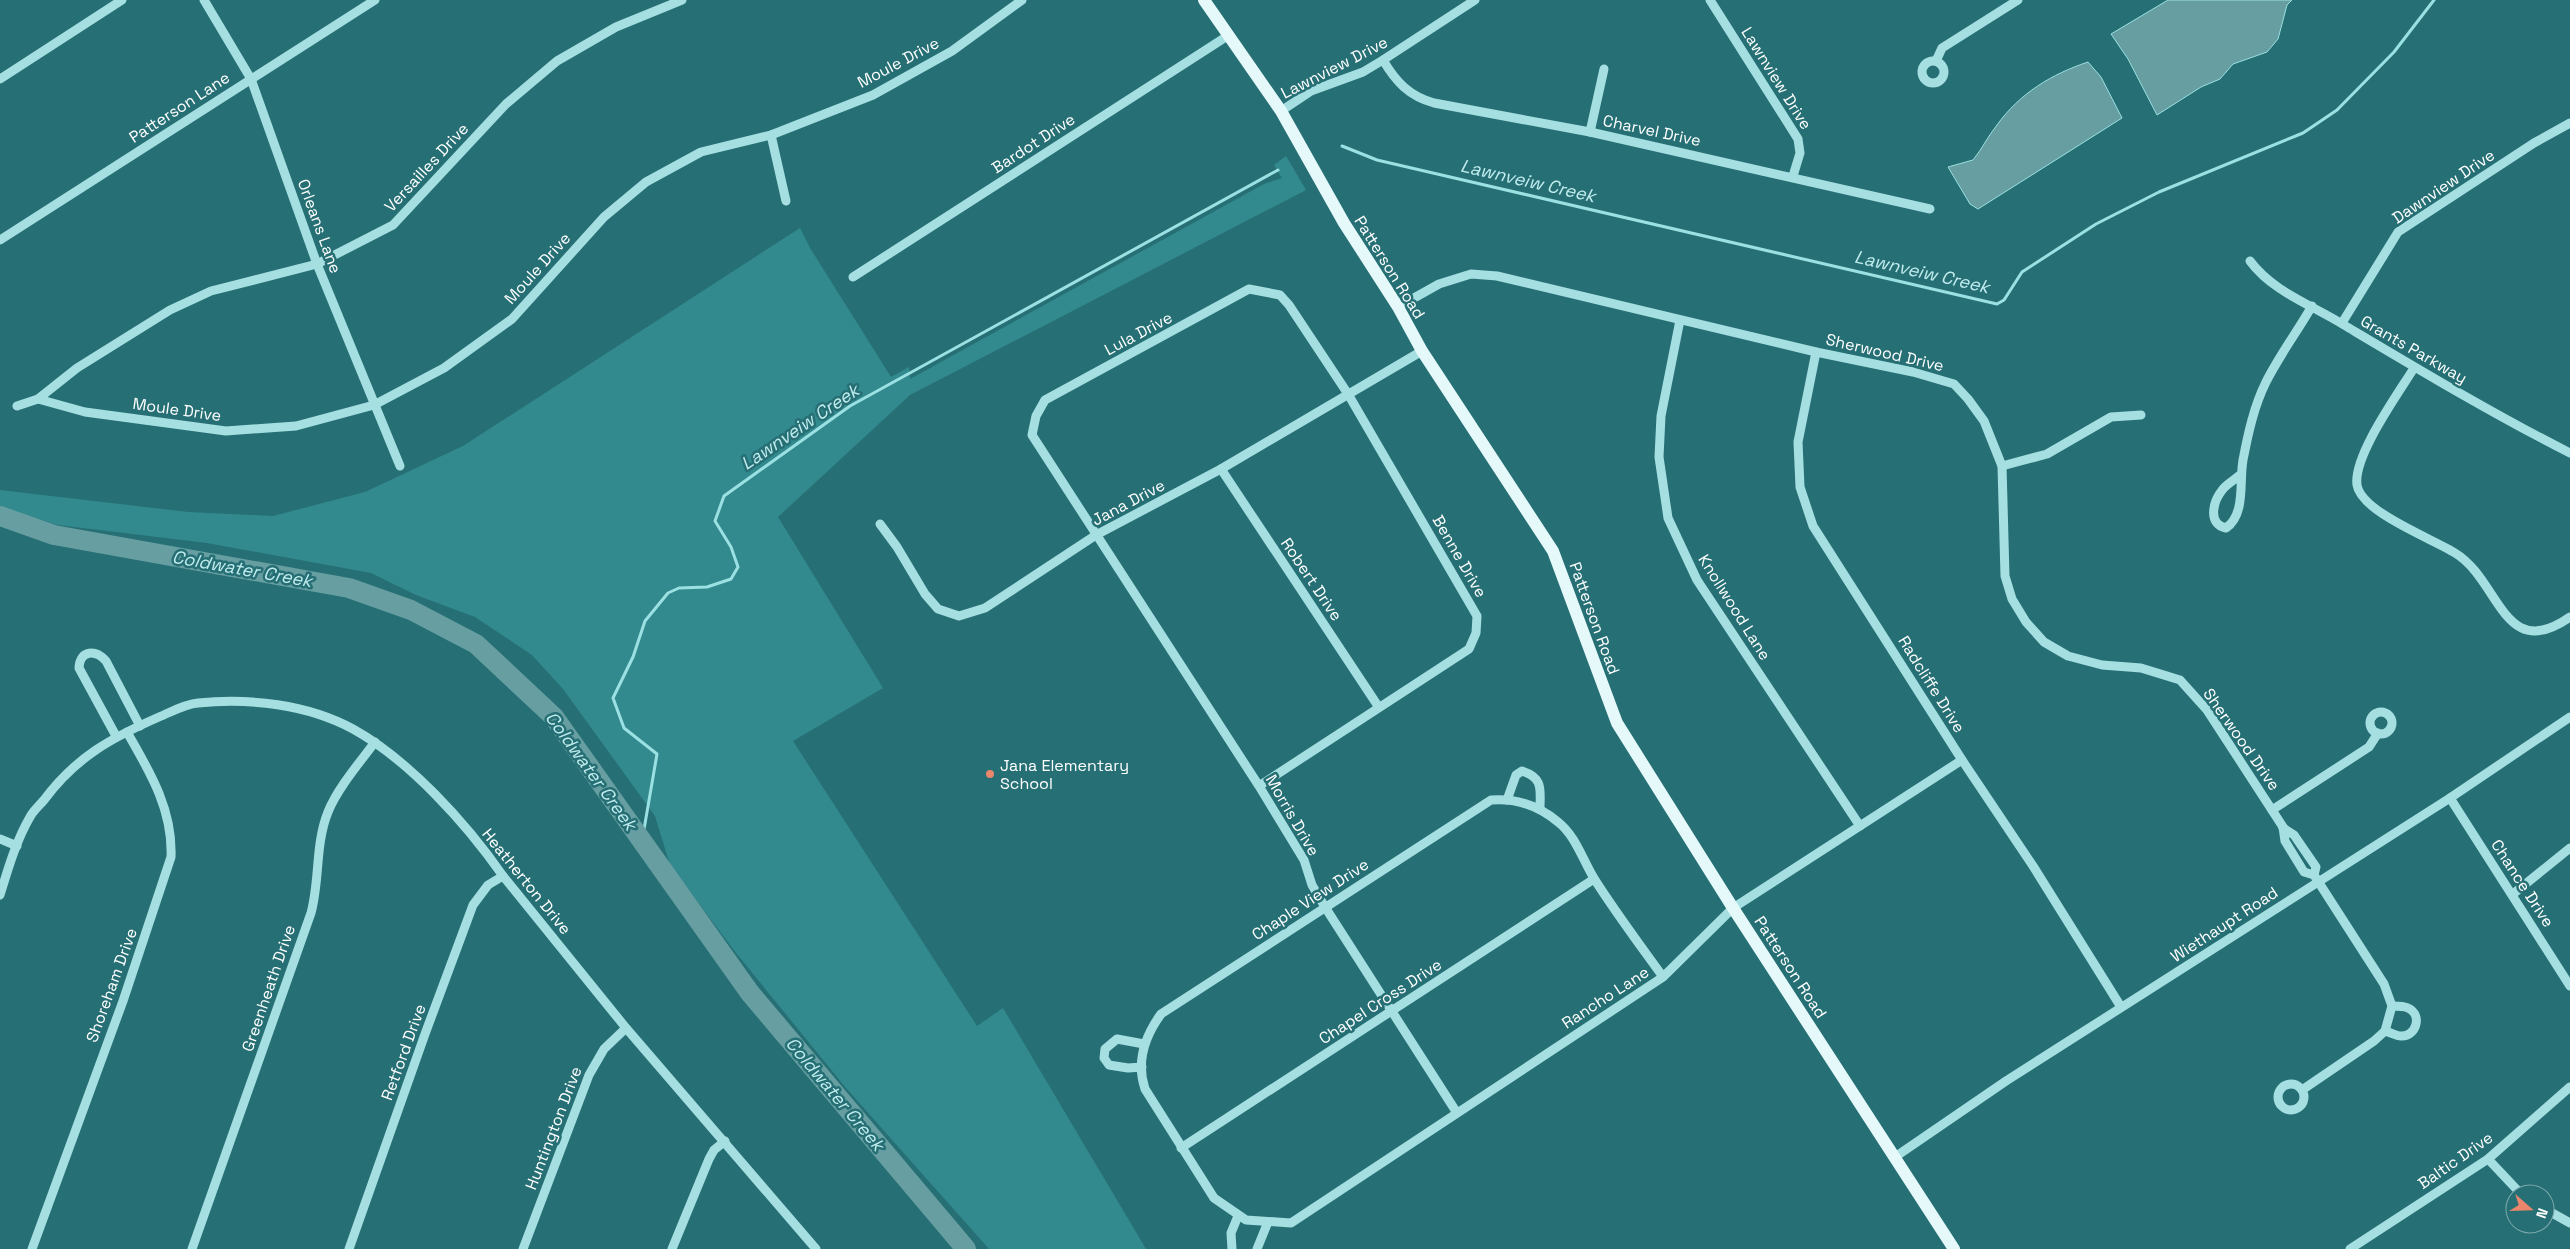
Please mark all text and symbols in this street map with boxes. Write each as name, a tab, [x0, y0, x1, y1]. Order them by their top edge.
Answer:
street label: Lawnview Drive	[1737, 23, 1817, 134]
street label: Lawnview Drive	[1277, 31, 1391, 103]
street label: Moule Drive	[854, 32, 943, 93]
street label: Patterson Lane	[125, 67, 234, 148]
street label: Bardot Drive	[988, 109, 1079, 178]
street label: Charvel Drive	[1601, 110, 1703, 151]
street label: Versailles Drive	[380, 118, 473, 216]
street label: Dawnview Drive	[2388, 144, 2499, 228]
water label: Lawnveiw Creek	[1458, 154, 1600, 208]
street label: Orleans Lane	[293, 176, 346, 276]
street label: Patterson Road	[1349, 212, 1430, 323]
street label: Moule Drive	[500, 228, 575, 309]
water label: Lawnveiw Creek	[1852, 245, 1994, 299]
street label: Lula Drive	[1101, 307, 1176, 360]
street label: Grants Parkway	[2357, 310, 2471, 388]
street label: Sherwood Drive	[1824, 329, 1946, 376]
water label: Lawnveiw Creek	[736, 377, 865, 475]
street label: Moule Drive	[131, 393, 223, 426]
street label: Jana Drive	[1088, 474, 1168, 530]
street label: Benne Drive	[1428, 511, 1492, 601]
street label: Robert Drive	[1276, 534, 1347, 625]
water label: Coldwater Creek	[170, 545, 316, 593]
street label: Knollwood Lane	[1694, 550, 1776, 664]
street label: Patterson Road	[1564, 559, 1625, 677]
street label: Radcliffe Drive	[1893, 632, 1970, 737]
street label: Sherwood Drive	[2198, 684, 2285, 795]
water label: Coldwater Creek	[540, 707, 644, 837]
place label: Jana Elementary School	[1000, 755, 1129, 794]
marker: Jana Elementary School	[984, 768, 996, 780]
street label: Morris Drive	[1261, 771, 1324, 860]
street label: Heatherton Drive	[477, 824, 576, 939]
street label: Chance Drive	[2486, 835, 2559, 931]
street label: Chaple View Drive	[1248, 854, 1373, 945]
street label: Wiethaupt Road	[2167, 882, 2282, 967]
street label: Patterson Road	[1750, 912, 1832, 1022]
street label: Greenheath Drive	[237, 922, 300, 1054]
street label: Shoreham Drive	[81, 925, 142, 1045]
street label: Chapel Cross Drive	[1315, 954, 1446, 1049]
street label: Rancho Lane	[1558, 961, 1653, 1033]
street label: Retford Drive	[376, 1001, 431, 1103]
water label: Coldwater Creek	[781, 1032, 891, 1157]
street label: Huntington Drive	[520, 1064, 587, 1193]
street label: Baltic Drive	[2414, 1127, 2497, 1194]
north arrow	[2505, 1184, 2555, 1234]
text: N	[2532, 1206, 2552, 1221]

